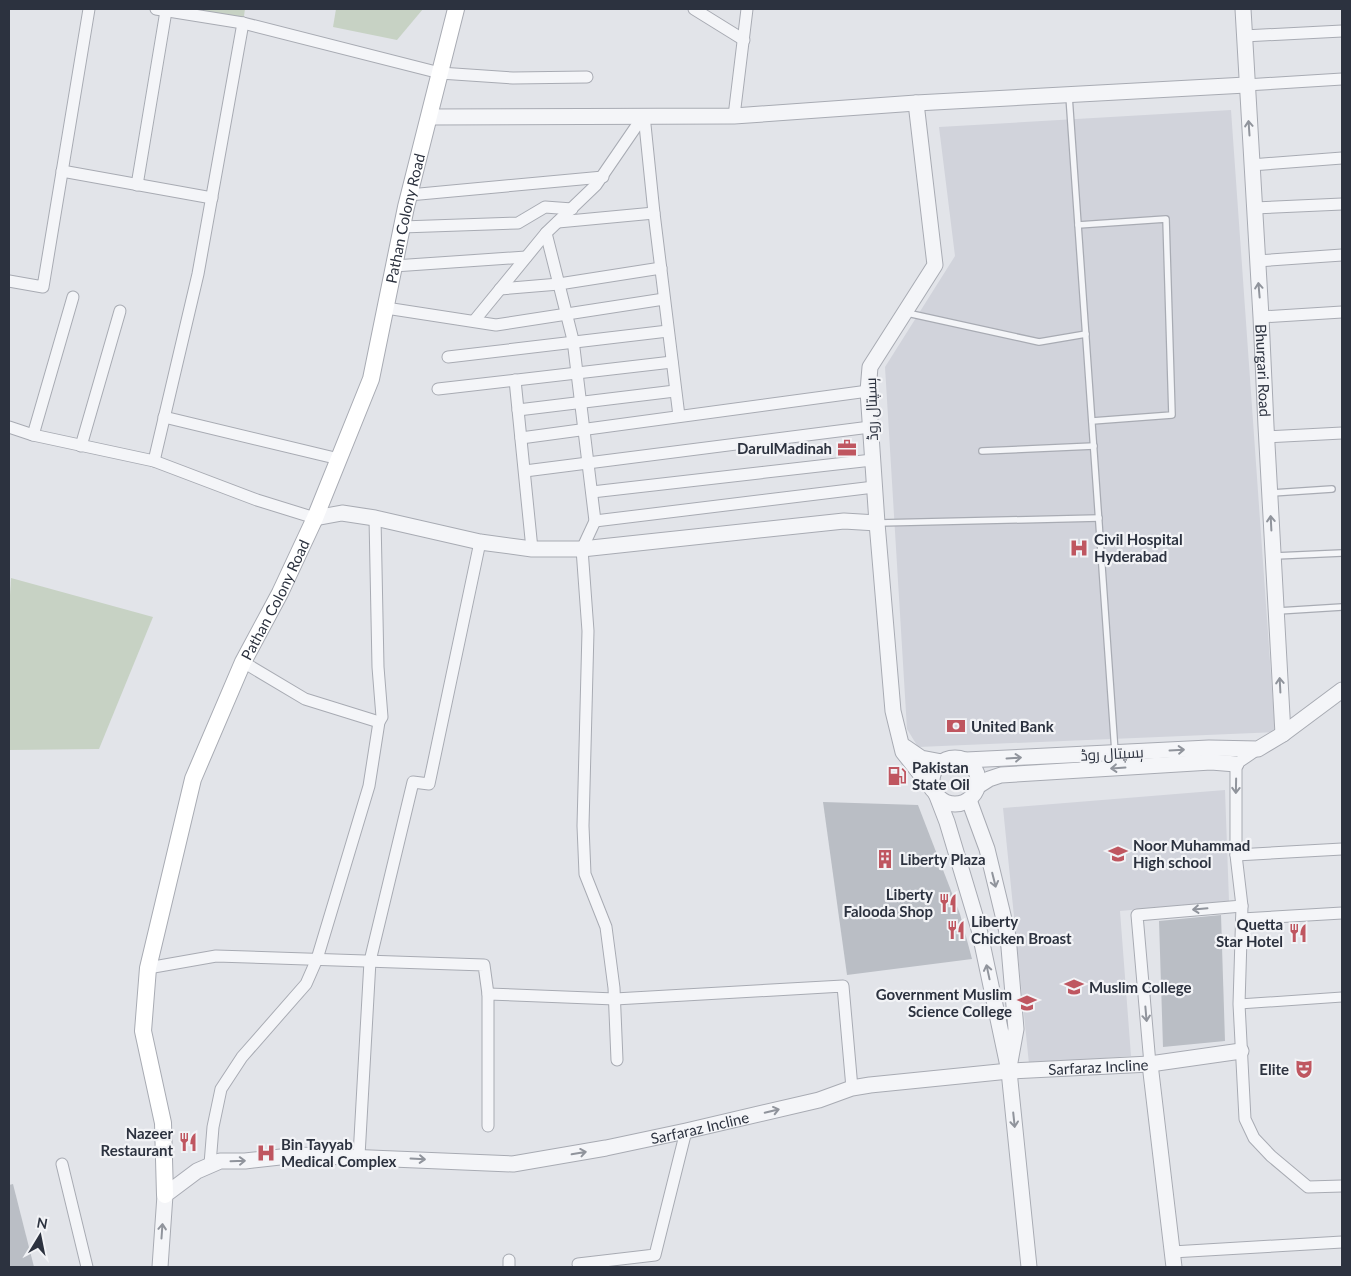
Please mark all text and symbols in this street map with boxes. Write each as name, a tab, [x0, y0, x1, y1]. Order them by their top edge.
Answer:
one-way arrow	[1244, 121, 1253, 137]
street label: Pathan Colony Road	[382, 151, 428, 285]
one-way arrow	[1255, 283, 1264, 299]
street label: Bhurgari Road	[1252, 323, 1275, 417]
street label: ہسپتال روڈ	[861, 377, 883, 441]
office icon: DarulMadinah	[836, 437, 858, 459]
place label: DarulMadinah	[737, 439, 832, 457]
one-way arrow	[1267, 515, 1276, 531]
place label: Civil Hospital Hyderabad	[1094, 530, 1183, 565]
street label: Pathan Colony Road	[237, 536, 313, 663]
hospital icon: Civil Hospital Hyderabad	[1068, 537, 1090, 559]
one-way arrow	[1276, 677, 1285, 693]
bank icon: United Bank	[945, 715, 967, 737]
place label: United Bank	[971, 717, 1055, 735]
street label: ہسپتال روڈ	[1080, 742, 1144, 766]
one-way arrow	[1168, 745, 1184, 754]
one-way arrow	[1006, 754, 1022, 763]
place label: Pakistan State Oil	[912, 758, 970, 793]
one-way arrow	[1110, 763, 1126, 772]
fuel station icon: Pakistan State Oil	[886, 765, 908, 787]
one-way arrow	[1231, 777, 1240, 793]
place label: Noor Muhammad High school	[1133, 836, 1250, 871]
school or university icon: Noor Muhammad High school	[1107, 843, 1129, 865]
building icon: Liberty Plaza	[874, 848, 896, 870]
place label: Liberty Plaza	[900, 850, 986, 868]
one-way arrow	[990, 872, 999, 888]
place label: Liberty Falooda Shop	[843, 885, 933, 920]
restaurant icon: Liberty Falooda Shop	[937, 892, 959, 914]
one-way arrow	[1192, 905, 1208, 914]
place label: Liberty Chicken Broast	[971, 912, 1072, 947]
place label: Quetta Star Hotel	[1216, 915, 1283, 950]
restaurant icon: Liberty Chicken Broast	[945, 919, 967, 941]
restaurant icon: Quetta Star Hotel	[1287, 922, 1309, 944]
one-way arrow	[983, 965, 992, 981]
school or university icon: Muslim College	[1063, 976, 1085, 998]
place label: Muslim College	[1089, 978, 1191, 996]
place label: Government Muslim Science College	[876, 985, 1012, 1020]
school or university icon: Government Muslim Science College	[1016, 992, 1038, 1014]
one-way arrow	[1141, 1006, 1150, 1022]
street label: Sarfaraz Incline	[1048, 1055, 1149, 1078]
theatre icon: Elite	[1293, 1058, 1315, 1080]
place label: Elite	[1259, 1060, 1289, 1078]
one-way arrow	[764, 1106, 780, 1115]
street label: Sarfaraz Incline	[649, 1108, 751, 1147]
one-way arrow	[1009, 1112, 1019, 1128]
place label: Nazeer Restaurant	[101, 1124, 173, 1159]
restaurant icon: Nazeer Restaurant	[177, 1131, 199, 1153]
place label: Bin Tayyab Medical Complex	[281, 1135, 397, 1170]
hospital icon: Bin Tayyab Medical Complex	[255, 1142, 277, 1164]
one-way arrow	[571, 1147, 587, 1157]
one-way arrow	[409, 1155, 425, 1164]
one-way arrow	[230, 1156, 246, 1165]
north arrow	[15, 1211, 65, 1261]
text: N	[36, 1213, 49, 1232]
one-way arrow	[157, 1224, 167, 1240]

